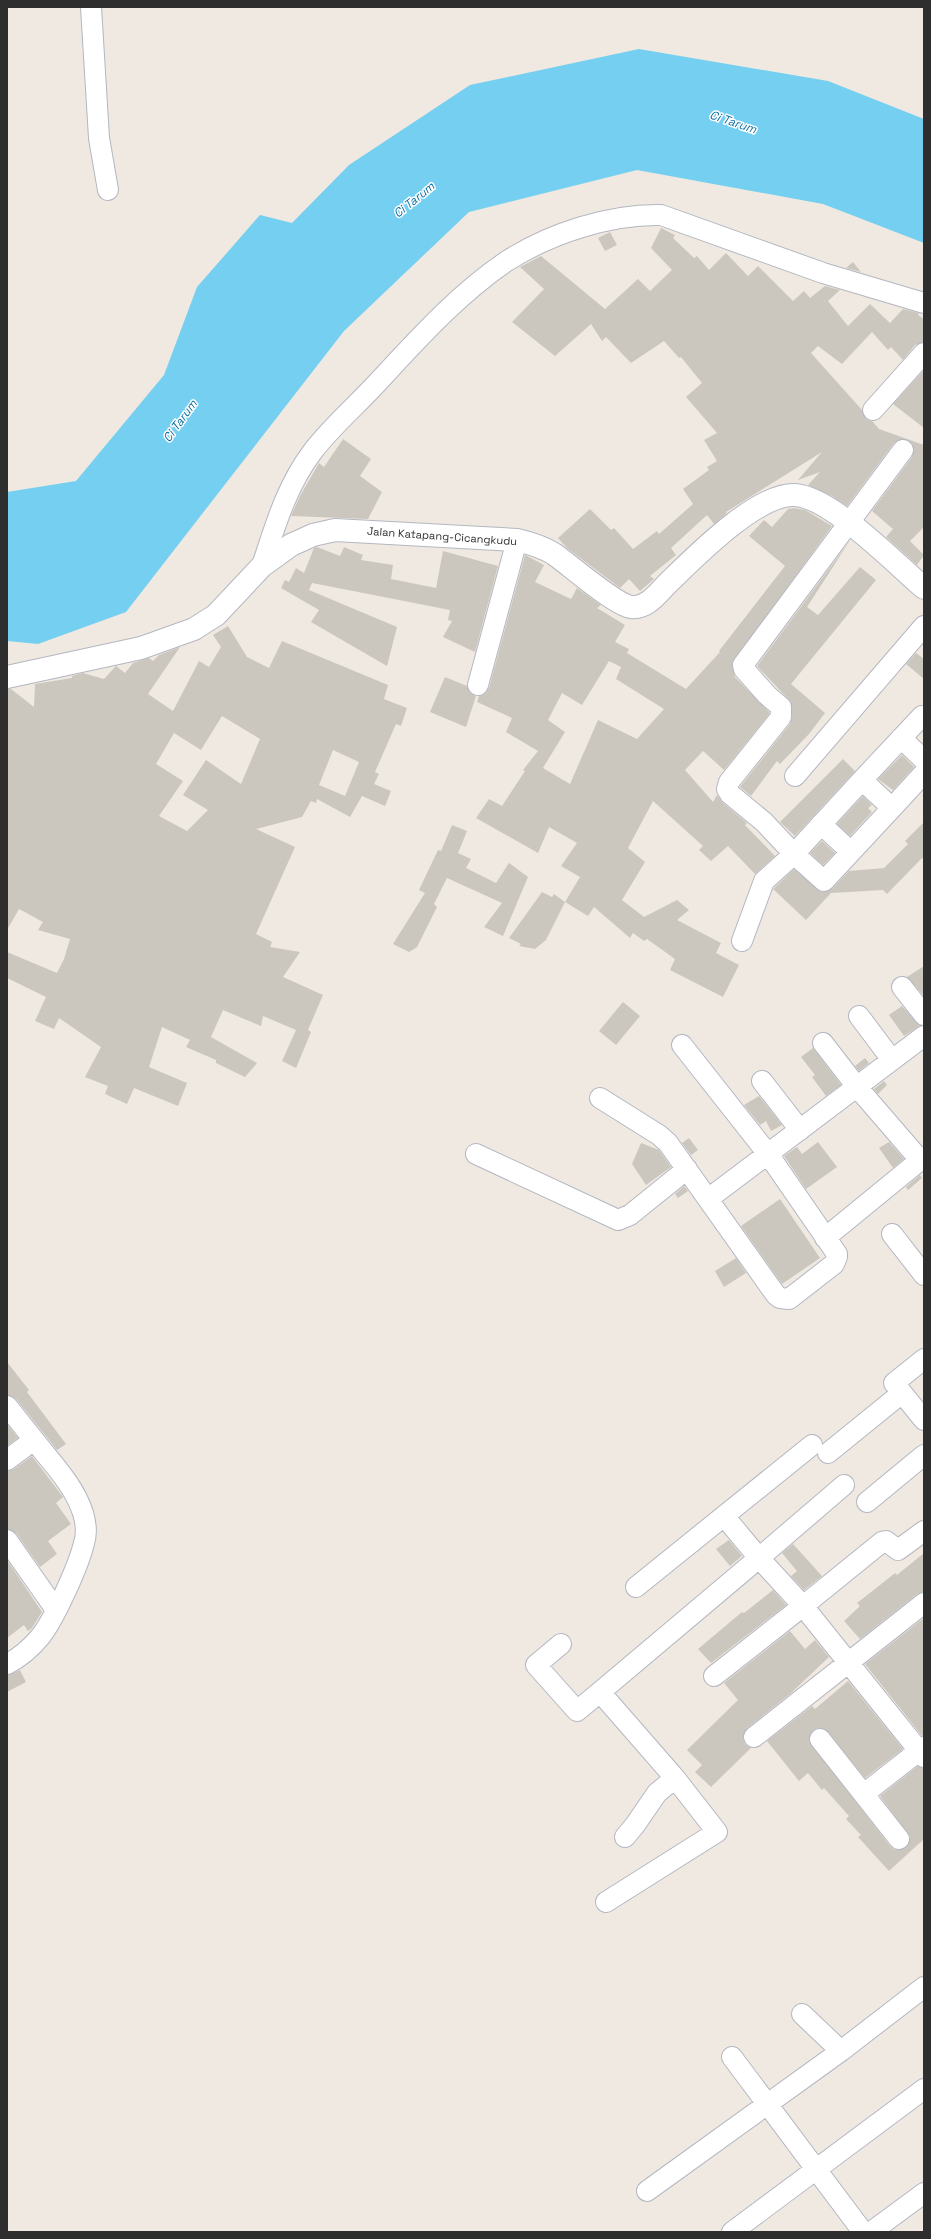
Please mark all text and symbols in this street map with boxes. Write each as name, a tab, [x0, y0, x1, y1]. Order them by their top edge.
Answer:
water label: Ci Tarum	[707, 107, 759, 138]
water label: Ci Tarum	[390, 178, 438, 221]
water label: Ci Tarum	[159, 396, 201, 445]
street label: Jalan Katapang-Cicangkudu	[367, 524, 517, 548]

